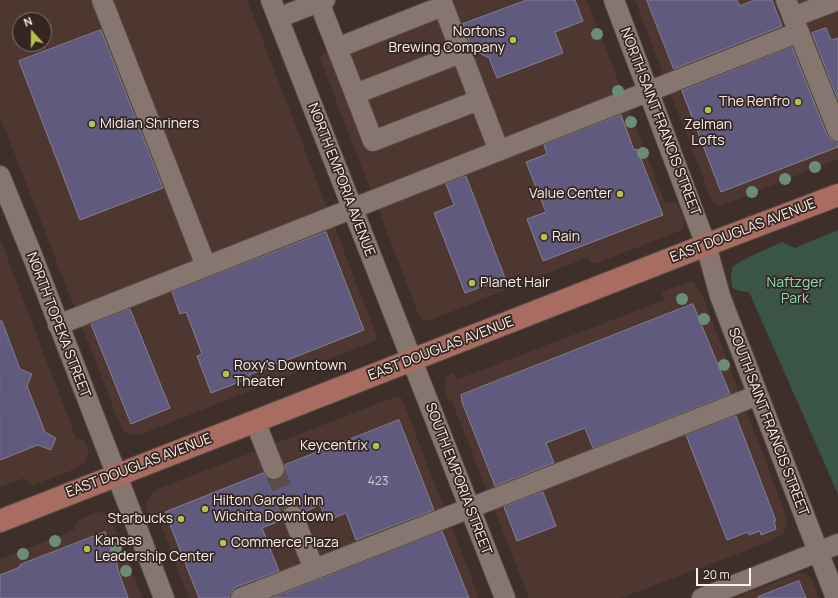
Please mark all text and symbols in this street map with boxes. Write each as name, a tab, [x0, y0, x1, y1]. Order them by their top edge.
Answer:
north arrow	[12, 12, 52, 52]
text: N	[22, 13, 34, 30]
place label: Nortons Brewing Company	[389, 24, 505, 56]
street label: NORTH SAINT FRANCIS STREET	[616, 26, 704, 218]
marker: Nortons Brewing Company	[508, 35, 518, 45]
place label: The Renfro	[719, 94, 790, 110]
marker: The Renfro	[793, 97, 803, 107]
street label: NORTH EMPORIA AVENUE	[304, 101, 378, 259]
marker: Zelman Lofts	[703, 105, 713, 115]
place label: Midian Shriners	[100, 116, 199, 132]
place label: Zelman Lofts	[684, 117, 732, 150]
marker: Midian Shriners	[87, 119, 97, 129]
place label: Value Center	[529, 186, 612, 202]
marker: Value Center	[615, 189, 625, 199]
street label: EAST DOUGLAS AVENUE	[668, 195, 818, 267]
place label: Rain	[552, 229, 580, 245]
marker: Rain	[539, 232, 549, 242]
street label: NORTH TOPEKA STREET	[23, 250, 93, 400]
place label: Planet Hair	[480, 275, 550, 291]
park label: Naftzger Park	[767, 275, 823, 308]
marker: Planet Hair	[467, 278, 477, 288]
street label: EAST DOUGLAS AVENUE	[366, 313, 516, 385]
street label: SOUTH SAINT FRANCIS STREET	[724, 326, 812, 518]
place label: Roxy's Downtown Theater	[234, 358, 347, 390]
marker: Roxy's Downtown Theater	[221, 369, 231, 379]
street label: SOUTH EMPORIA STREET	[421, 401, 495, 557]
street label: EAST DOUGLAS AVENUE	[64, 430, 214, 502]
place label: Keycentrix	[300, 438, 368, 454]
marker: Keycentrix	[371, 441, 381, 451]
house number: 423	[368, 475, 388, 489]
place label: Hilton Garden Inn Wichita Downtown	[213, 493, 333, 526]
marker: Hilton Garden Inn Wichita Downtown	[200, 504, 210, 514]
place label: Starbucks	[107, 511, 173, 527]
marker: Starbucks	[176, 514, 186, 524]
place label: Kansas Leadership Center	[95, 533, 214, 566]
place label: Commerce Plaza	[231, 535, 339, 551]
marker: Commerce Plaza	[218, 538, 228, 548]
marker: Kansas Leadership Center	[82, 544, 92, 554]
scale bar	[698, 560, 753, 586]
text: 20 m	[703, 566, 730, 583]

